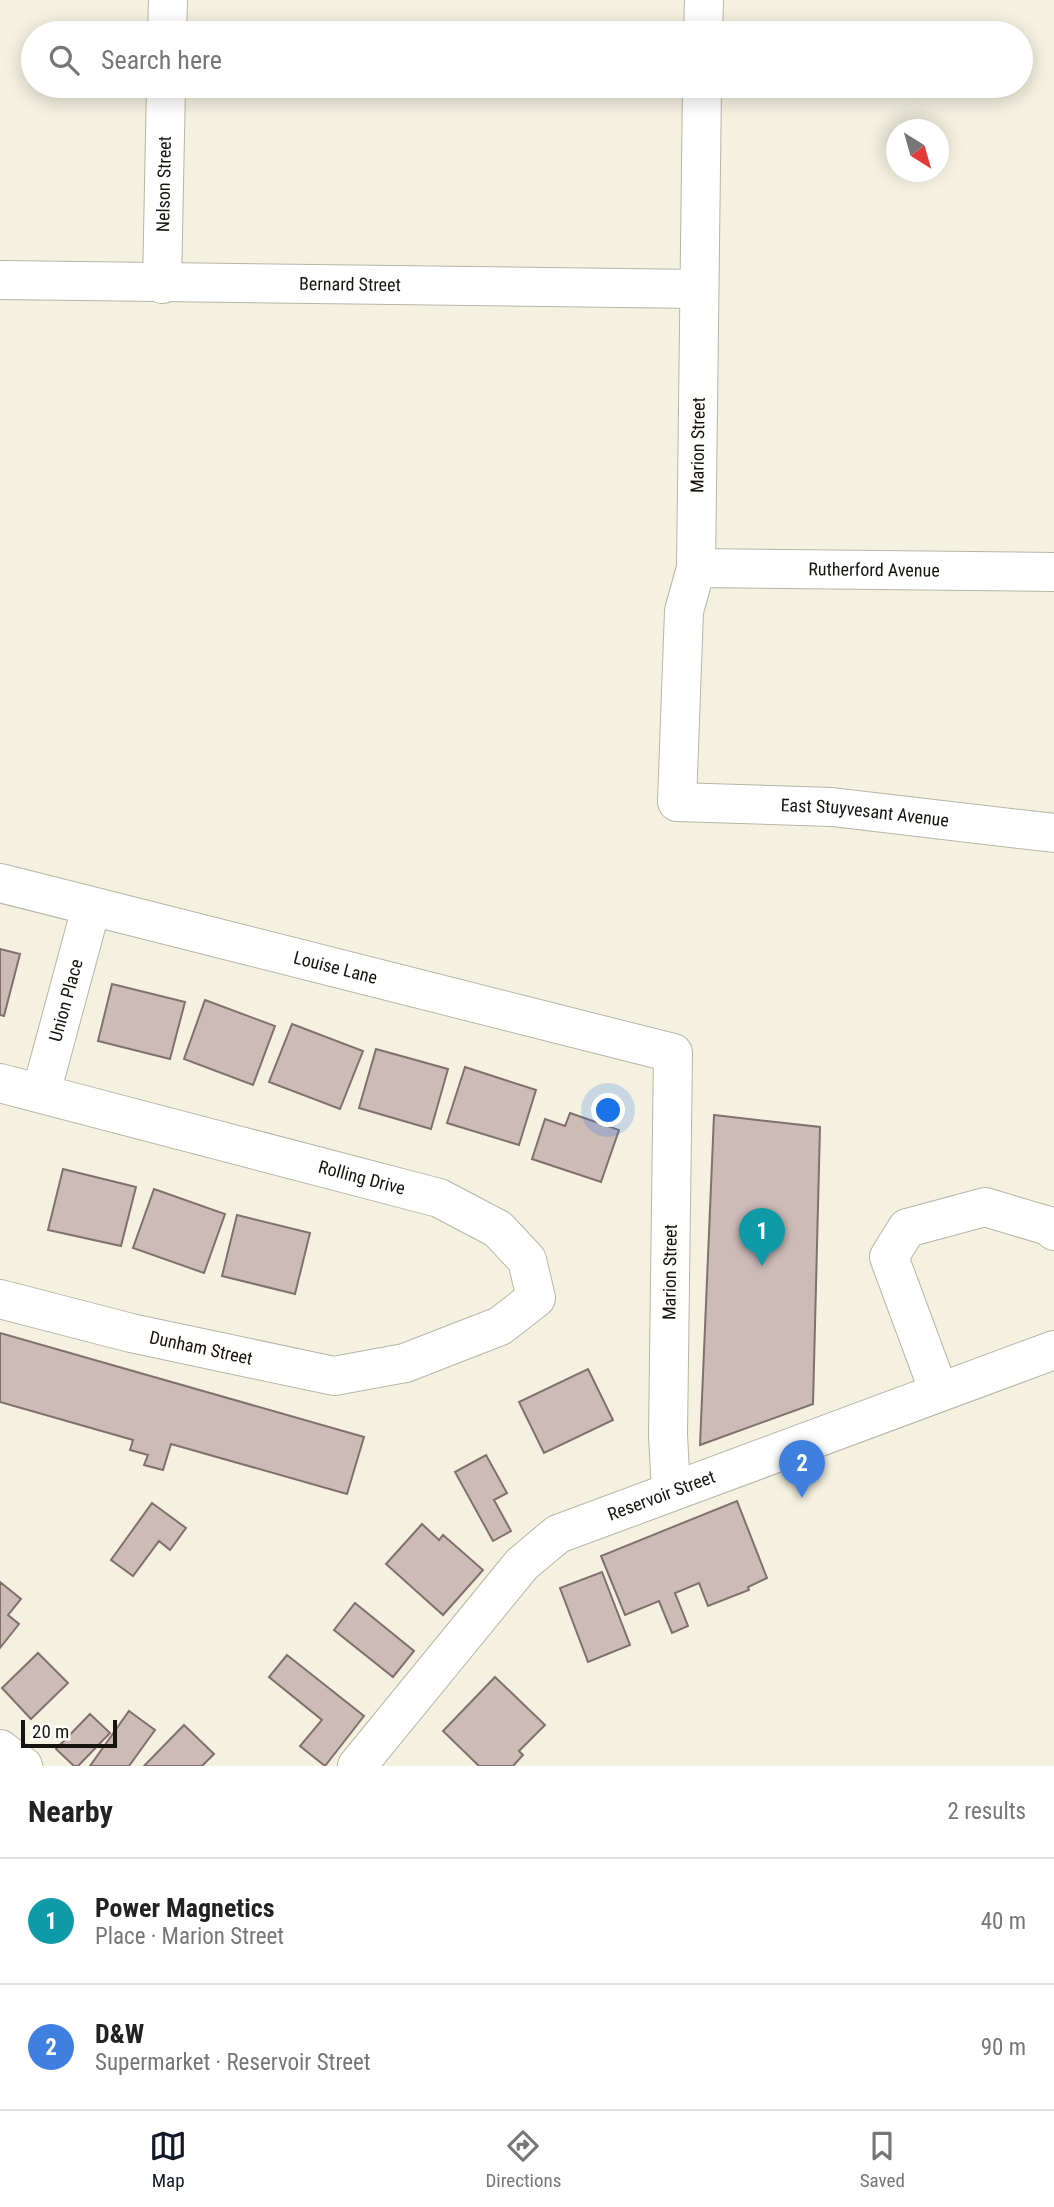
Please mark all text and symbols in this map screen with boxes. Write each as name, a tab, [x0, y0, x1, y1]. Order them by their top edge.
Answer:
search box	[21, 21, 1033, 98]
icon: search	[45, 41, 83, 79]
text: Search here	[101, 45, 222, 75]
north arrow	[886, 119, 949, 182]
street label: Nelson Street	[152, 136, 175, 232]
street label: Bernard Street	[299, 273, 401, 295]
street label: Marion Street	[686, 397, 709, 493]
street label: Rutherford Avenue	[808, 558, 940, 581]
street label: East Stuyvesant Avenue	[780, 794, 950, 831]
street label: Louise Lane	[292, 947, 380, 988]
street label: Union Place	[44, 957, 87, 1044]
your location	[591, 1093, 625, 1127]
street label: Rolling Drive	[316, 1156, 407, 1199]
pin: 1	[739, 1208, 785, 1266]
street label: Marion Street	[658, 1224, 681, 1320]
street label: Dunham Street	[148, 1326, 255, 1369]
pin: 2	[779, 1440, 825, 1498]
street label: Reservoir Street	[605, 1466, 718, 1525]
scale bar	[21, 1717, 117, 1749]
text: 20 m	[32, 1720, 69, 1743]
text: Nearby	[28, 1794, 113, 1829]
text: 2 results	[948, 1798, 1026, 1825]
text: Power Magnetics	[95, 1893, 275, 1923]
text: 1	[45, 1908, 57, 1935]
text: 40 m	[981, 1908, 1026, 1935]
text: Place · Marion Street	[95, 1923, 284, 1950]
text: D&W	[95, 2019, 144, 2049]
text: 2	[45, 2034, 57, 2061]
text: 90 m	[981, 2034, 1026, 2061]
text: Supermarket · Reservoir Street	[95, 2049, 371, 2076]
tab: Map	[149, 2127, 187, 2192]
tab: Directions	[485, 2127, 561, 2192]
tab: Saved	[860, 2127, 905, 2192]

